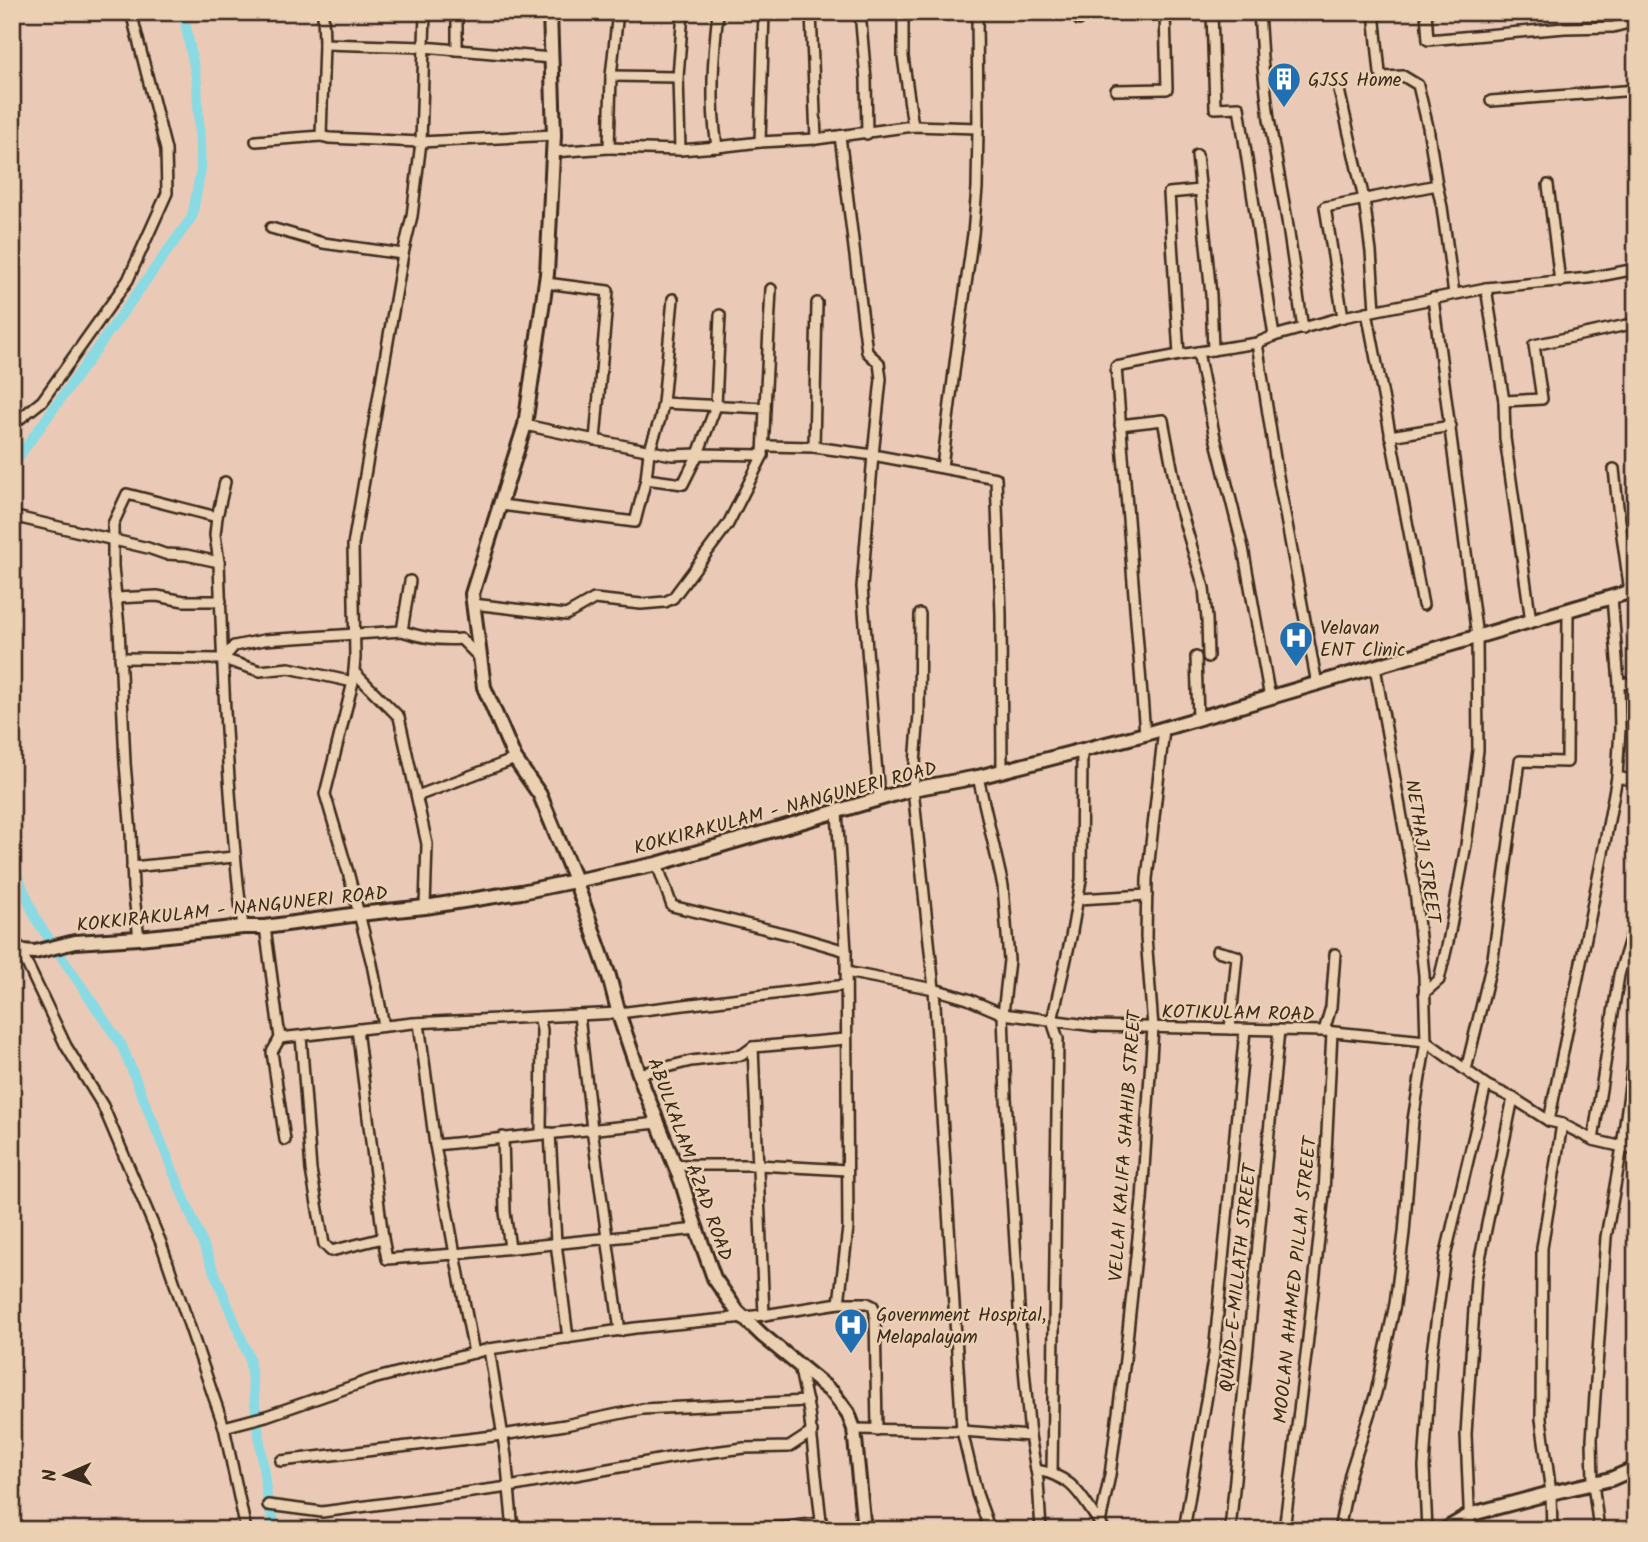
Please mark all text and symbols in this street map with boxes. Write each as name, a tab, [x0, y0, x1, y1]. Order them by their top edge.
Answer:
building icon: GJSS Home	[1265, 60, 1303, 109]
place label: GJSS Home	[1308, 66, 1402, 96]
place label: Velavan ENT Clinic	[1320, 614, 1405, 666]
hospital icon: Velavan ENT Clinic	[1277, 619, 1315, 668]
street label: KOKKIRAKULAM - NANGUNERI ROAD	[631, 754, 940, 864]
street label: NETHAJI STREET	[1396, 778, 1448, 927]
street label: KOKKIRAKULAM - NANGUNERI ROAD	[75, 879, 389, 941]
street label: KOTIKULAM ROAD	[1161, 998, 1315, 1030]
street label: VELLAI KALIFA SHAHIB STREET	[1102, 1008, 1151, 1283]
street label: ABULKALAM AZAD ROAD	[638, 1054, 740, 1265]
street label: MOOLAN AHAMED PILLAI STREET	[1266, 1133, 1326, 1425]
street label: QUAID-E-MILLATH STREET	[1212, 1161, 1266, 1394]
place label: Government Hospital, Melapalayam	[876, 1301, 1046, 1353]
hospital icon: Government Hospital, Melapalayam	[832, 1306, 870, 1355]
north arrow	[32, 1440, 102, 1510]
text: N	[36, 1469, 66, 1482]

